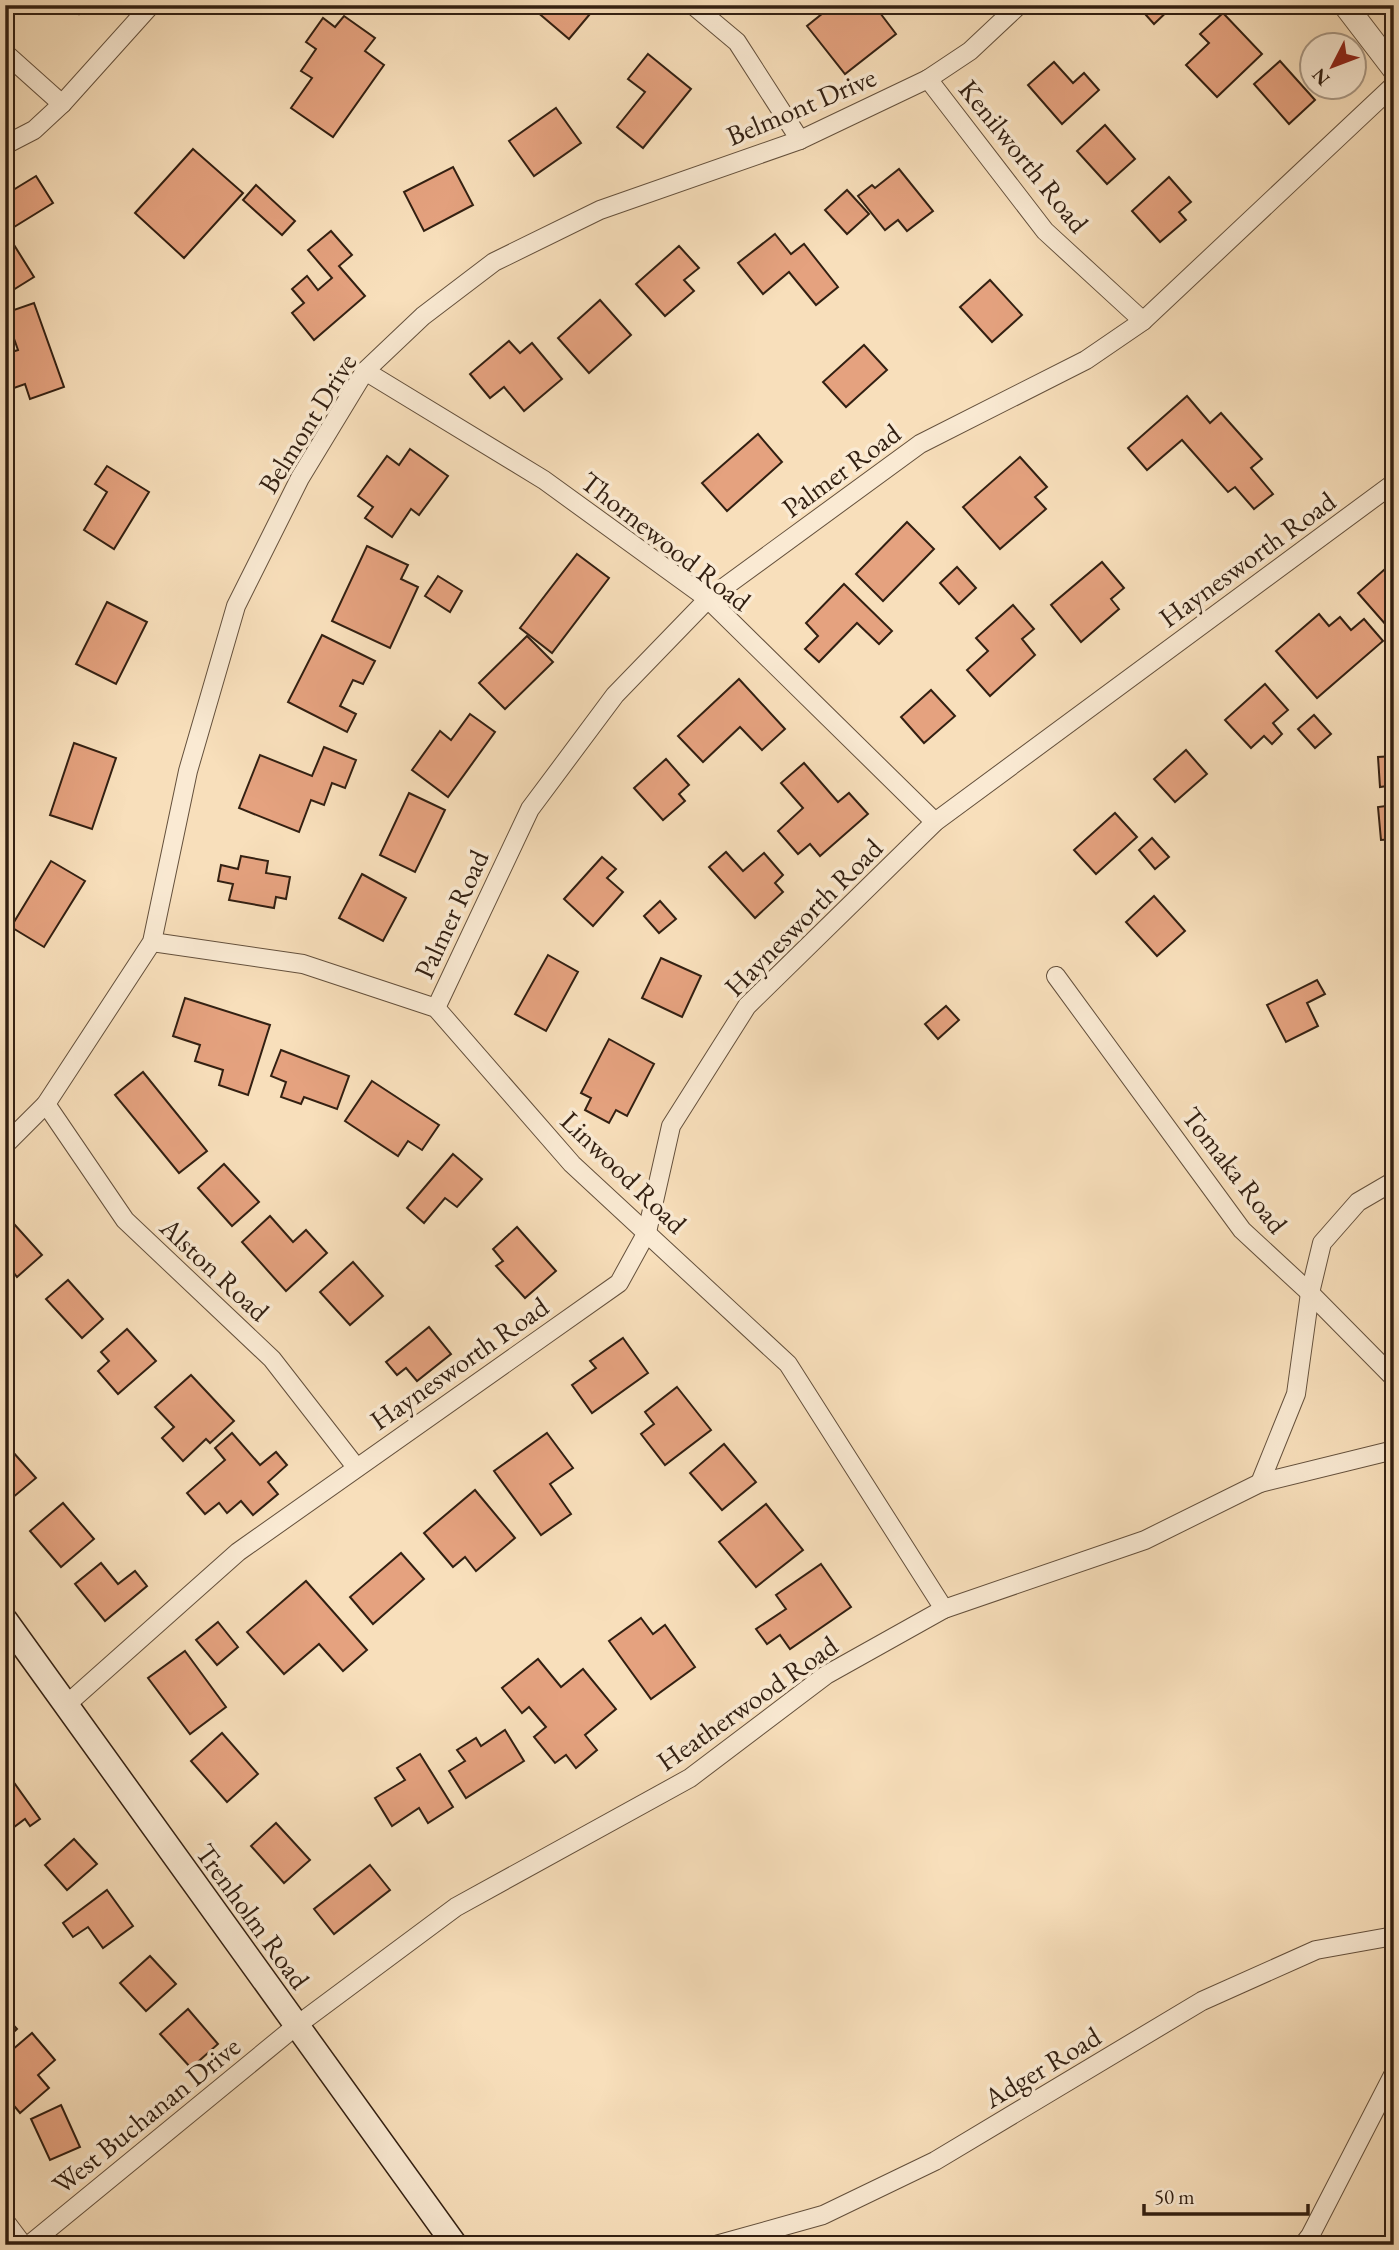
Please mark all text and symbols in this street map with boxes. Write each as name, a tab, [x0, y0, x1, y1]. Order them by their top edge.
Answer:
north arrow	[1298, 32, 1368, 102]
street label: Belmont Drive	[721, 58, 881, 154]
text: N	[1306, 62, 1335, 91]
street label: Kenilworth Road	[951, 72, 1097, 241]
street label: Belmont Drive	[250, 346, 364, 500]
street label: Palmer Road	[775, 414, 908, 525]
street label: Thornewood Road	[573, 463, 759, 619]
street label: Haynesworth Road	[1152, 482, 1343, 635]
street label: Haynesworth Road	[716, 830, 890, 1004]
street label: Palmer Road	[405, 843, 497, 984]
street label: Tomaka Road	[1174, 1099, 1296, 1241]
street label: Linwood Road	[553, 1103, 695, 1242]
street label: Alston Road	[152, 1209, 278, 1329]
street label: Haynesworth Road	[363, 1288, 556, 1438]
street label: Heatherwood Road	[649, 1627, 845, 1779]
street label: Trenholm Road	[188, 1836, 318, 1997]
street label: Adger Road	[976, 2018, 1108, 2116]
street label: West Buchanan Drive	[45, 2028, 247, 2202]
scale bar	[1144, 2173, 1308, 2217]
text: 50 m	[1154, 2183, 1195, 2210]

